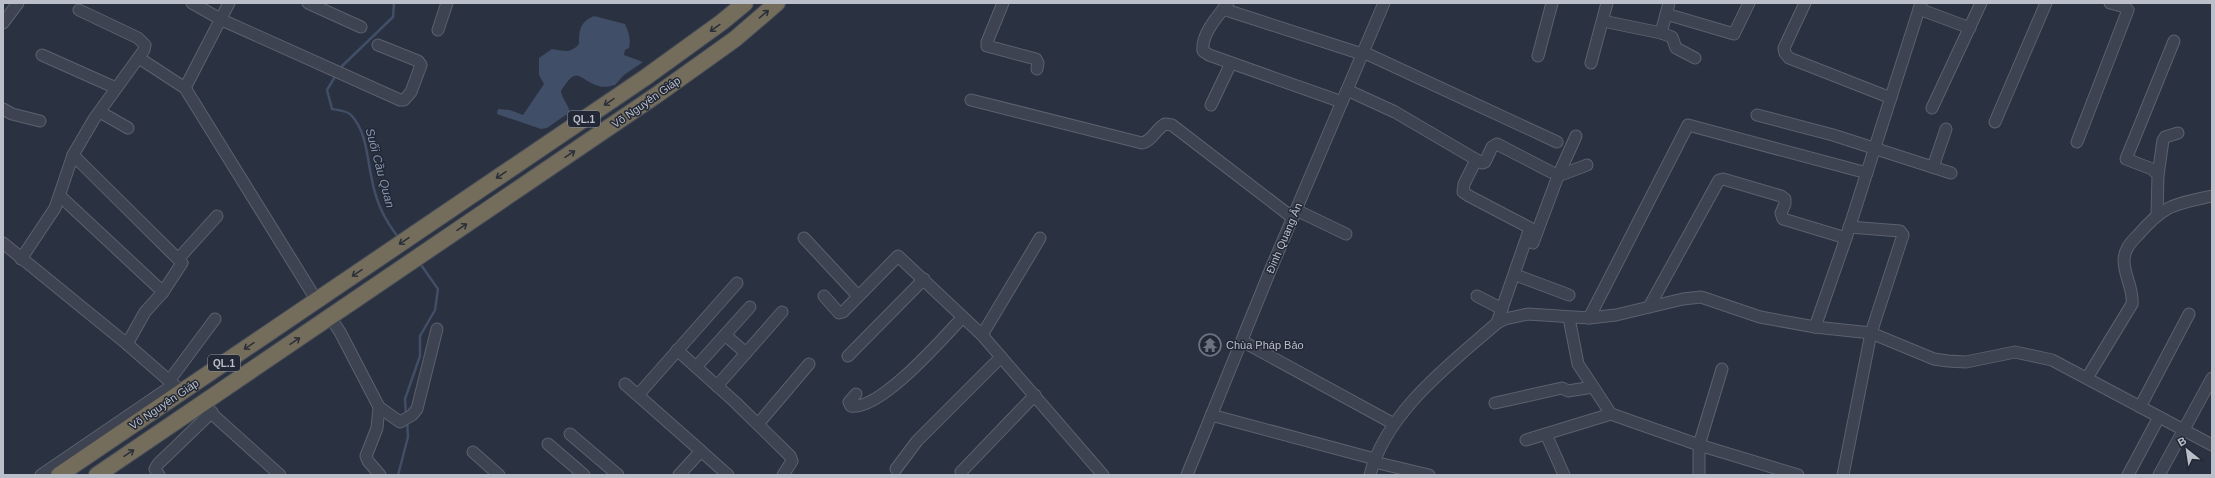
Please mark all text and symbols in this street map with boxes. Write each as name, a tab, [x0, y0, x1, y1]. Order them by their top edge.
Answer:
one-way arrow	[759, 10, 770, 19]
one-way arrow	[710, 23, 721, 32]
street label: Võ Nguyên Giáp	[609, 74, 683, 130]
one-way arrow	[603, 98, 614, 107]
road number: QL.1	[568, 111, 600, 127]
water label: Suối Cầu Quan	[363, 127, 397, 210]
one-way arrow	[564, 150, 575, 158]
one-way arrow	[496, 171, 507, 179]
street label: Đinh Quang Ân	[1264, 201, 1304, 275]
one-way arrow	[456, 223, 467, 231]
one-way arrow	[399, 237, 410, 245]
one-way arrow	[351, 269, 362, 278]
temple icon: Chùa Pháp Bảo	[1197, 332, 1223, 358]
one-way arrow	[289, 337, 300, 345]
place label: Chùa Pháp Bảo	[1226, 339, 1304, 351]
one-way arrow	[244, 342, 255, 350]
road number: QL.1	[208, 355, 240, 371]
street label: Võ Nguyên Giáp	[127, 376, 201, 432]
north arrow	[2167, 430, 2207, 470]
text: B	[2176, 434, 2188, 449]
one-way arrow	[123, 449, 134, 457]

